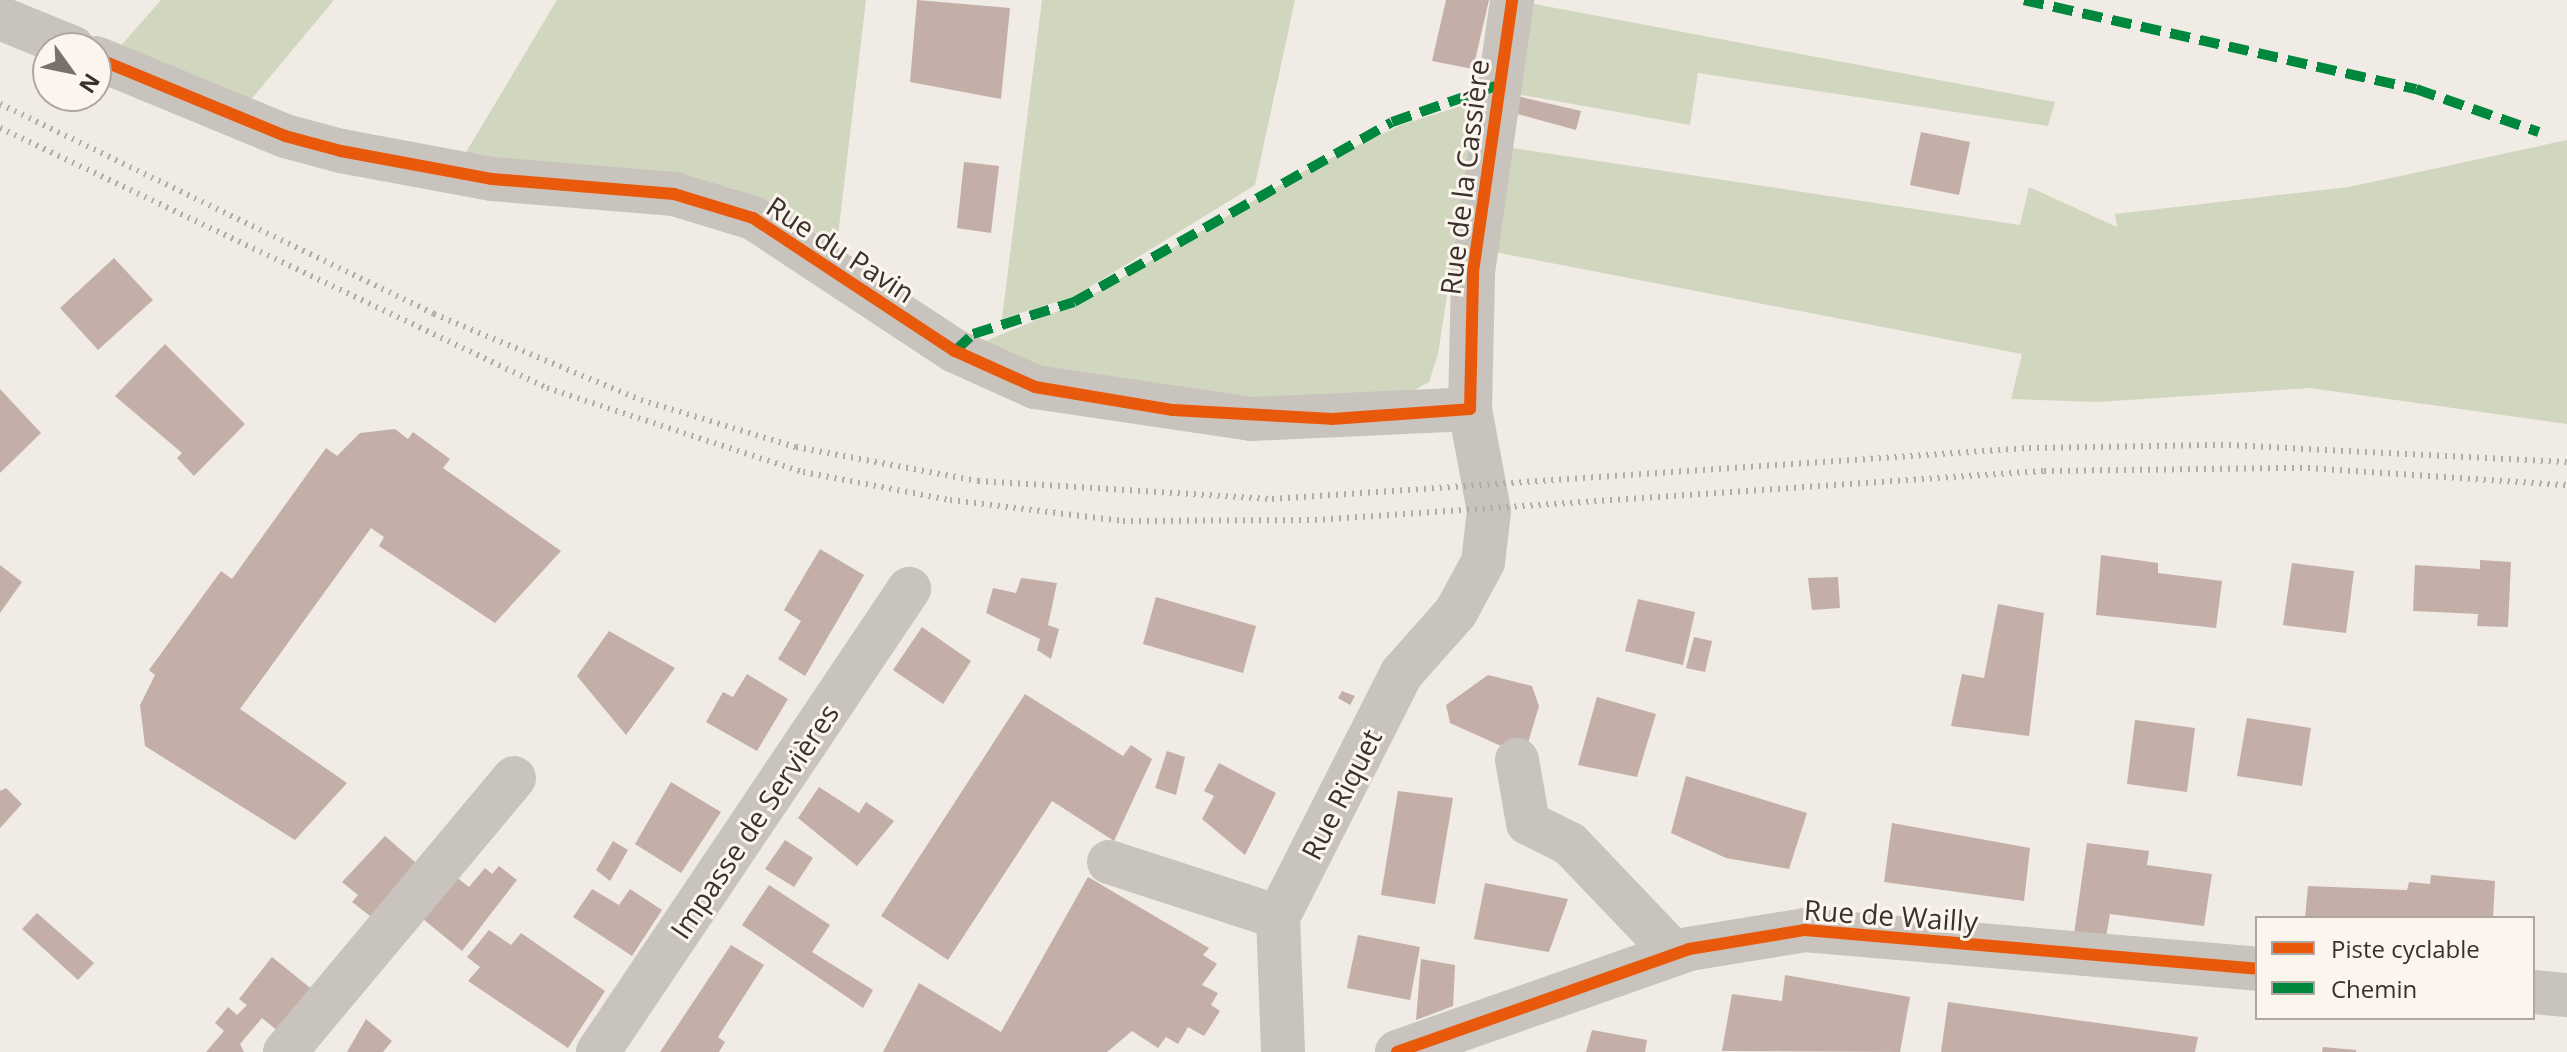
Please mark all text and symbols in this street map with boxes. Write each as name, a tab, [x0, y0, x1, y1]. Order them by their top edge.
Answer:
north arrow	[32, 32, 112, 112]
street label: Rue de la Cassière	[1433, 57, 1495, 297]
text: N	[73, 68, 108, 100]
street label: Rue du Pavin	[761, 189, 921, 309]
street label: Impasse de Servières	[663, 697, 845, 945]
street label: Rue Riquet	[1294, 723, 1388, 865]
street label: Rue de Wailly	[1803, 892, 1979, 938]
legend	[2255, 916, 2535, 1020]
text: Piste cyclable	[2331, 932, 2480, 965]
text: Chemin	[2331, 972, 2417, 1005]

